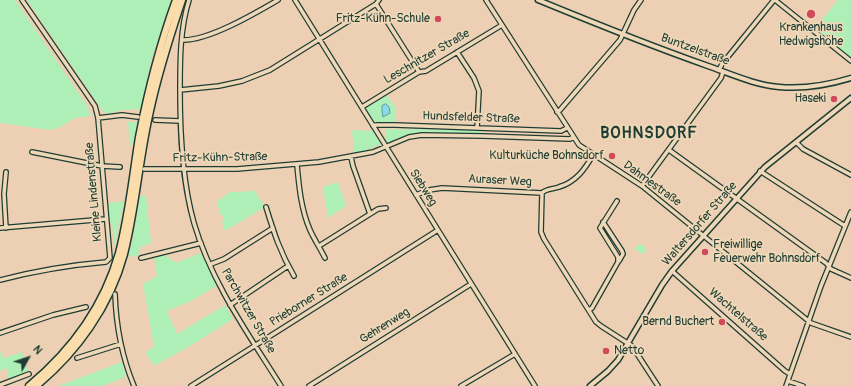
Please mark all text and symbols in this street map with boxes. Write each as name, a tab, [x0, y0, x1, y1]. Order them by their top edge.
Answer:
marker: Krankenhaus Hedwigshöhe	[805, 8, 817, 20]
place label: Fritz-Kühn-Schule	[336, 12, 430, 26]
marker: Fritz-Kühn-Schule	[433, 14, 443, 24]
place label: Krankenhaus Hedwigshöhe	[779, 21, 843, 49]
street label: Leschnitzer Straße	[382, 27, 472, 87]
street label: Buntzelstraße	[659, 31, 731, 69]
place label: Haseki	[794, 92, 826, 106]
marker: Haseki	[829, 94, 839, 104]
street label: Hundsfelder Straße	[422, 109, 520, 127]
district label: BOHNSDORF	[600, 124, 698, 144]
street label: Kleine Lindenstraße	[82, 142, 106, 242]
place label: Kulturküche Bohnsdorf	[489, 149, 604, 163]
street label: Fritz-Kühn-Straße	[172, 150, 268, 166]
marker: Kulturküche Bohnsdorf	[607, 151, 617, 161]
street label: Dahmestraße	[620, 158, 684, 210]
street label: Siebweg	[406, 167, 440, 209]
street label: Auraser Weg	[468, 172, 532, 190]
street label: Waltersdorfer Straße	[660, 179, 740, 269]
place label: Freiwillige Feuerwehr Bohnsdorf	[713, 238, 821, 266]
marker: Freiwillige Feuerwehr Bohnsdorf	[700, 247, 710, 257]
street label: Parchwitzer Straße	[218, 266, 278, 356]
street label: Prieborner Straße	[267, 270, 351, 330]
street label: Wachtelstraße	[705, 285, 771, 345]
street label: Gehrenweg	[357, 305, 413, 347]
place label: Bernd Buchert	[642, 315, 714, 329]
marker: Bernd Buchert	[717, 317, 727, 327]
north arrow	[8, 338, 48, 378]
text: N	[30, 343, 45, 357]
place label: Netto	[614, 344, 644, 358]
marker: Netto	[601, 346, 611, 356]

